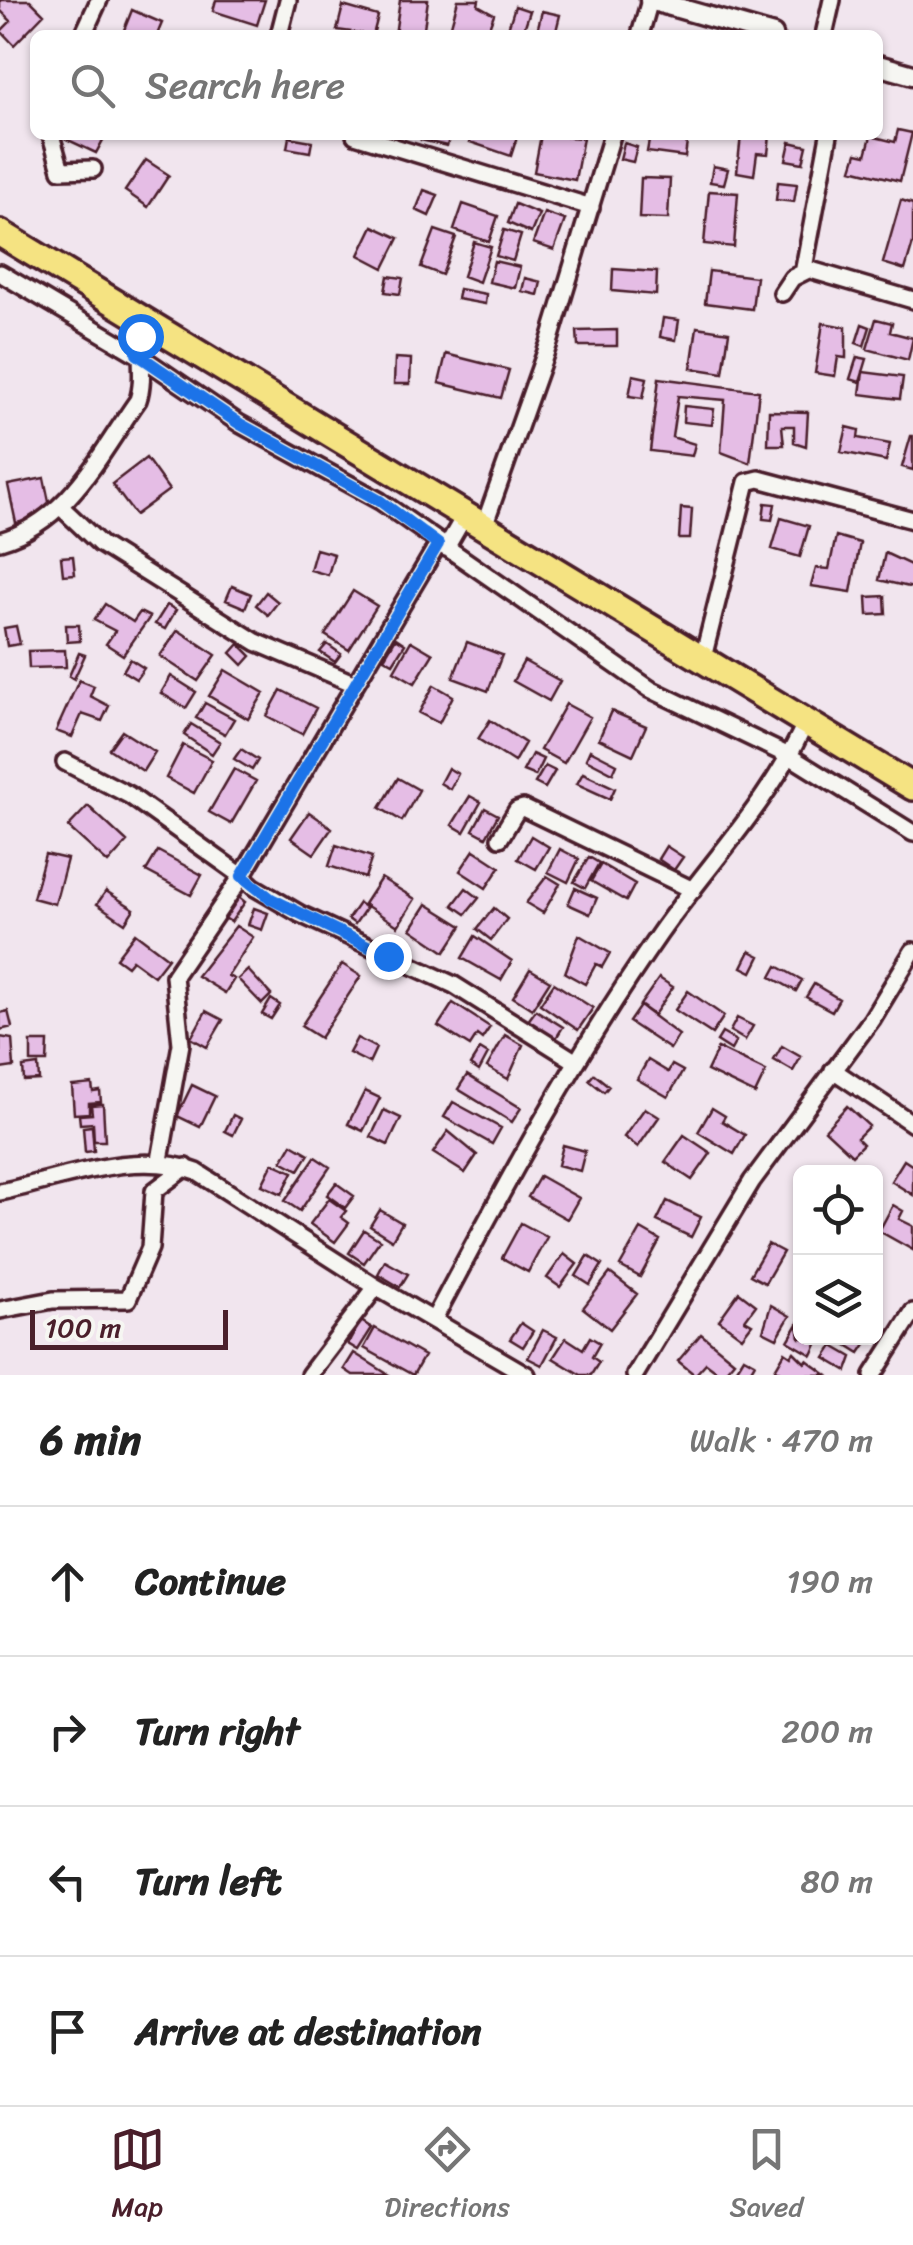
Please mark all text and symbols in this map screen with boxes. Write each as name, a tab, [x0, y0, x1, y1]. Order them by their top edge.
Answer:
search box	[30, 30, 883, 140]
text: Search here	[145, 52, 345, 119]
icon: search	[65, 58, 120, 113]
route start	[118, 314, 164, 360]
route end	[366, 934, 412, 980]
map controls	[793, 1165, 883, 1345]
button: locate	[793, 1165, 883, 1255]
button: layers	[793, 1255, 883, 1345]
text: 100 m	[45, 1303, 121, 1352]
scale bar	[30, 1305, 228, 1350]
text: 6 min	[40, 1403, 141, 1477]
text: Walk · 470 m	[690, 1412, 873, 1469]
text: Continue	[135, 1548, 286, 1615]
text: 190 m	[787, 1553, 873, 1610]
icon: ahead	[40, 1554, 95, 1609]
text: Turn right	[135, 1698, 300, 1765]
text: 200 m	[781, 1703, 873, 1760]
icon: right	[40, 1704, 95, 1759]
text: Turn left	[135, 1848, 281, 1915]
text: 80 m	[801, 1853, 873, 1910]
icon: left	[40, 1854, 95, 1909]
text: Arrive at destination	[135, 1998, 482, 2065]
icon: arrive	[40, 2004, 95, 2059]
tab: Map	[110, 2122, 165, 2231]
tab: Directions	[384, 2122, 510, 2231]
tab: Saved	[729, 2122, 803, 2231]

